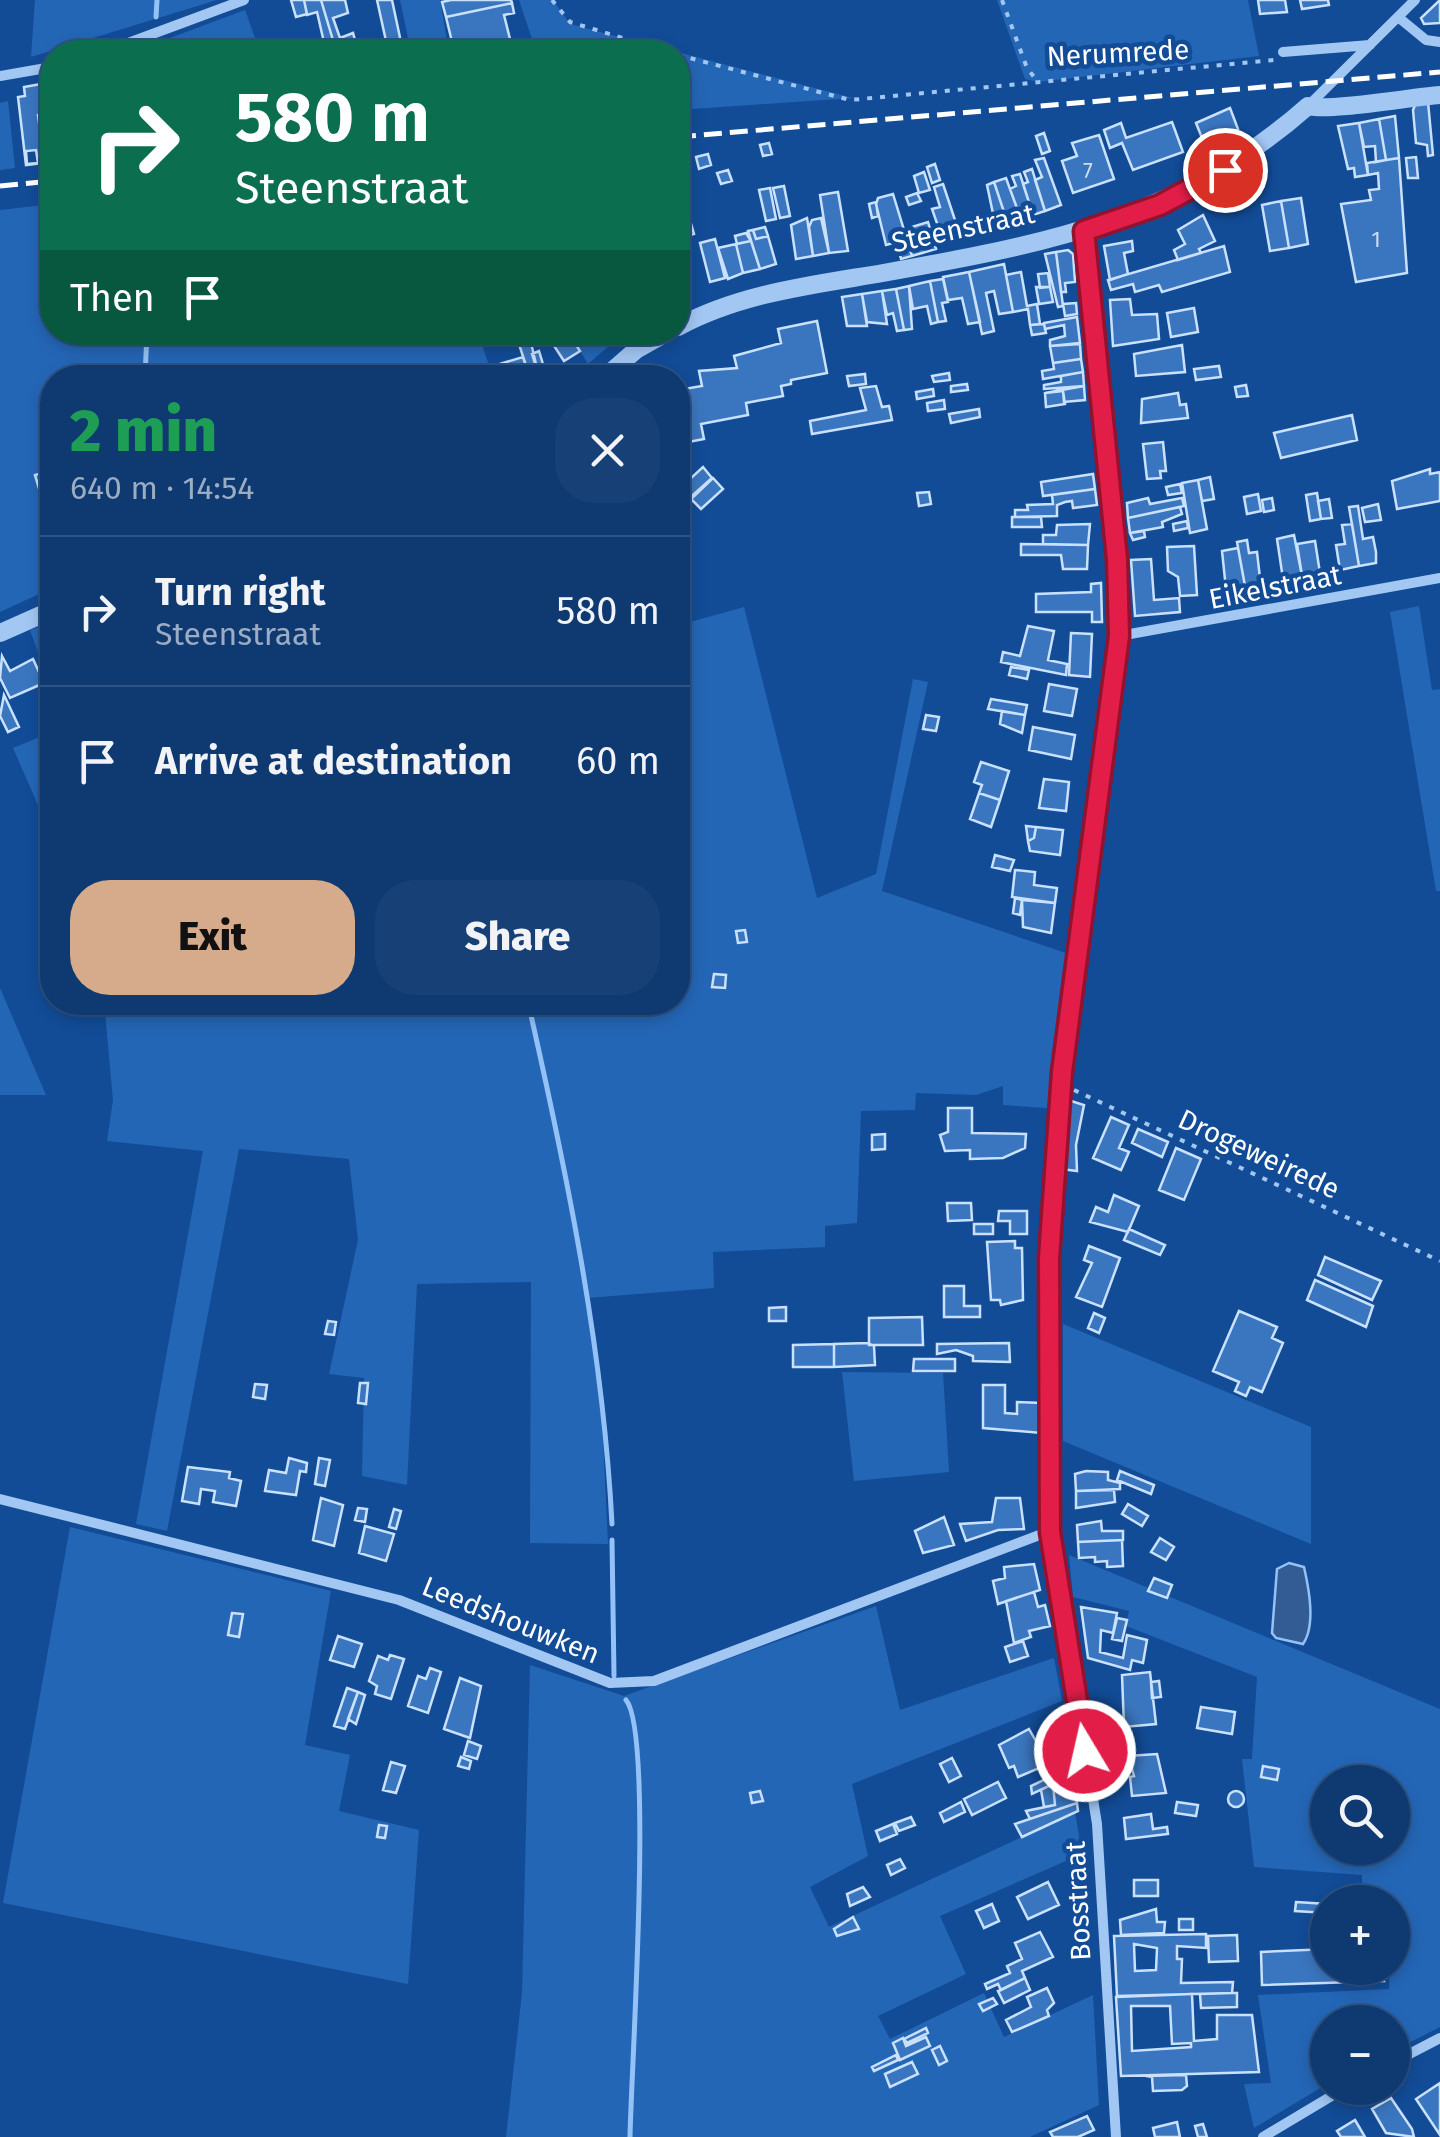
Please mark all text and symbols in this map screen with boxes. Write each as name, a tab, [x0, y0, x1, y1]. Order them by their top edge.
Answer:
street label: Nerumrede	[1046, 33, 1190, 73]
text: 580 m	[235, 76, 430, 160]
icon: right	[70, 80, 200, 210]
pin	[1183, 128, 1268, 213]
icon: arrive	[1198, 143, 1253, 198]
house number: 7	[1083, 157, 1093, 184]
text: Steenstraat	[235, 161, 469, 215]
street label: Steenstraat	[888, 197, 1038, 259]
house number: 1	[1371, 226, 1381, 253]
icon: arrive	[175, 270, 230, 325]
text: Then	[70, 275, 155, 321]
text: 2 min	[70, 395, 217, 467]
button: close	[555, 398, 660, 503]
text: 640 m · 14:54	[70, 469, 254, 507]
street label: Eikelstraat	[1206, 558, 1345, 616]
text: Turn right	[155, 569, 325, 615]
icon: right	[70, 584, 125, 639]
text: 580 m	[556, 588, 660, 634]
text: Steenstraat	[155, 615, 321, 653]
icon: arrive	[70, 734, 125, 789]
text: Arrive at destination	[155, 738, 512, 784]
text: 60 m	[576, 738, 660, 784]
button: Exit	[70, 880, 355, 995]
button: Share	[375, 880, 660, 995]
street label: Drogeweirede	[1173, 1102, 1345, 1206]
street label: Leedshouwken	[417, 1569, 605, 1671]
position arrow	[1033, 1699, 1137, 1803]
map controls	[1310, 1765, 1410, 2105]
button: search	[1310, 1765, 1410, 1865]
street label: Bosstraat	[1058, 1840, 1098, 1962]
button: +	[1310, 1885, 1410, 1985]
button: −	[1310, 2005, 1410, 2105]

